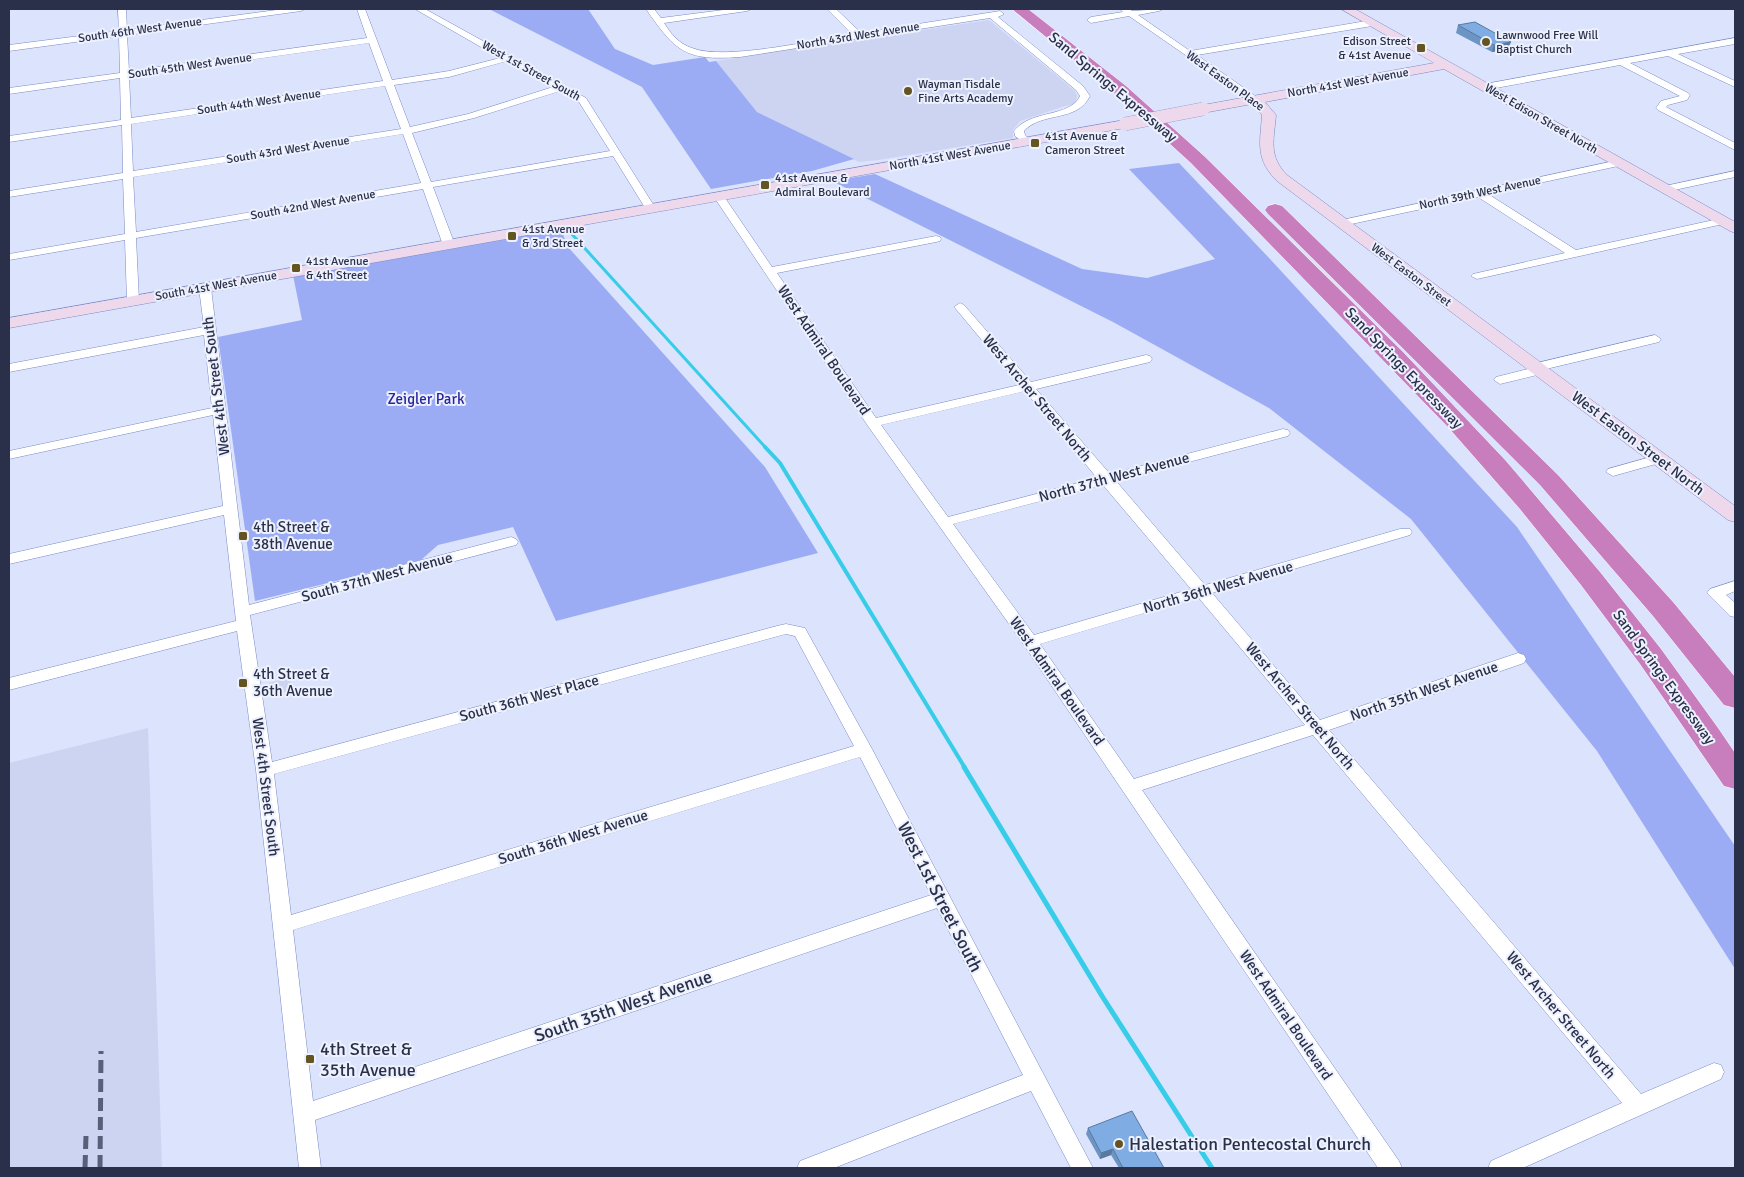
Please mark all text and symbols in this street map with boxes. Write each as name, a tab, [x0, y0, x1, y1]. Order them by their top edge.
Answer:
street label: South 46th West Avenue	[77, 14, 203, 46]
street label: North 43rd West Avenue	[796, 19, 920, 53]
street label: Sand Springs Expressway	[1045, 28, 1181, 146]
place label: Lawnwood Free Will Baptist Church	[1496, 28, 1599, 57]
place label: Edison Street & 41st Avenue	[1338, 34, 1411, 63]
marker: Lawnwood Free Will Baptist Church	[1480, 36, 1492, 48]
street label: West 1st Street South	[479, 38, 583, 104]
marker: Edison Street & 41st Avenue	[1415, 42, 1427, 54]
street label: West Easton Place	[1183, 47, 1267, 115]
street label: South 45th West Avenue	[127, 50, 253, 82]
street label: North 41st West Avenue	[1286, 65, 1410, 101]
place label: Wayman Tisdale Fine Arts Academy	[918, 77, 1013, 106]
street label: West Edison Street North	[1482, 80, 1600, 158]
marker: Wayman Tisdale Fine Arts Academy	[902, 85, 914, 97]
street label: South 44th West Avenue	[196, 86, 322, 118]
place label: 41st Avenue & Cameron Street	[1045, 129, 1125, 158]
street label: South 43rd West Avenue	[225, 133, 351, 167]
marker: 41st Avenue & Cameron Street	[1029, 137, 1041, 149]
street label: North 41st West Avenue	[888, 138, 1012, 174]
place label: 41st Avenue & Admiral Boulevard	[775, 171, 870, 200]
street label: North 39th West Avenue	[1418, 173, 1542, 213]
marker: 41st Avenue & Admiral Boulevard	[759, 179, 771, 191]
street label: South 42nd West Avenue	[249, 187, 377, 223]
place label: 41st Avenue & 3rd Street	[522, 222, 585, 251]
marker: 41st Avenue & 3rd Street	[506, 230, 518, 242]
street label: West Easton Street	[1368, 240, 1454, 310]
place label: 41st Avenue & 4th Street	[306, 254, 369, 283]
marker: 41st Avenue & 4th Street	[290, 262, 302, 274]
street label: South 41st West Avenue	[154, 268, 278, 304]
street label: West Admiral Boulevard	[774, 282, 874, 418]
street label: Sand Springs Expressway	[1341, 304, 1467, 432]
street label: West 4th Street South	[199, 316, 233, 456]
street label: West Archer Street North	[979, 331, 1095, 465]
street label: West Easton Street North	[1568, 387, 1708, 499]
park label: Zeigler Park	[388, 390, 465, 408]
street label: North 37th West Avenue	[1037, 448, 1191, 506]
place label: 4th Street & 38th Avenue	[253, 518, 333, 553]
marker: 4th Street & 38th Avenue	[237, 530, 249, 542]
street label: South 37th West Avenue	[299, 548, 455, 606]
street label: North 36th West Avenue	[1141, 557, 1295, 617]
street label: Sand Springs Expressway	[1609, 606, 1719, 748]
street label: West Admiral Boulevard	[1006, 613, 1108, 749]
street label: West Archer Street North	[1242, 639, 1358, 773]
street label: North 35th West Avenue	[1348, 657, 1500, 725]
place label: 4th Street & 36th Avenue	[253, 665, 333, 700]
street label: South 36th West Place	[457, 671, 601, 725]
marker: 4th Street & 36th Avenue	[237, 677, 249, 689]
street label: West 4th Street South	[249, 717, 283, 857]
street label: South 36th West Avenue	[496, 806, 650, 868]
street label: West 1st Street South	[893, 818, 987, 976]
street label: West Admiral Boulevard	[1236, 947, 1336, 1083]
street label: West Archer Street North	[1503, 948, 1619, 1082]
street label: South 35th West Avenue	[531, 965, 715, 1047]
place label: 4th Street & 35th Avenue	[320, 1038, 416, 1081]
marker: 4th Street & 35th Avenue	[304, 1053, 316, 1065]
place label: Halestation Pentecostal Church	[1129, 1133, 1371, 1155]
marker: Halestation Pentecostal Church	[1113, 1138, 1125, 1150]

